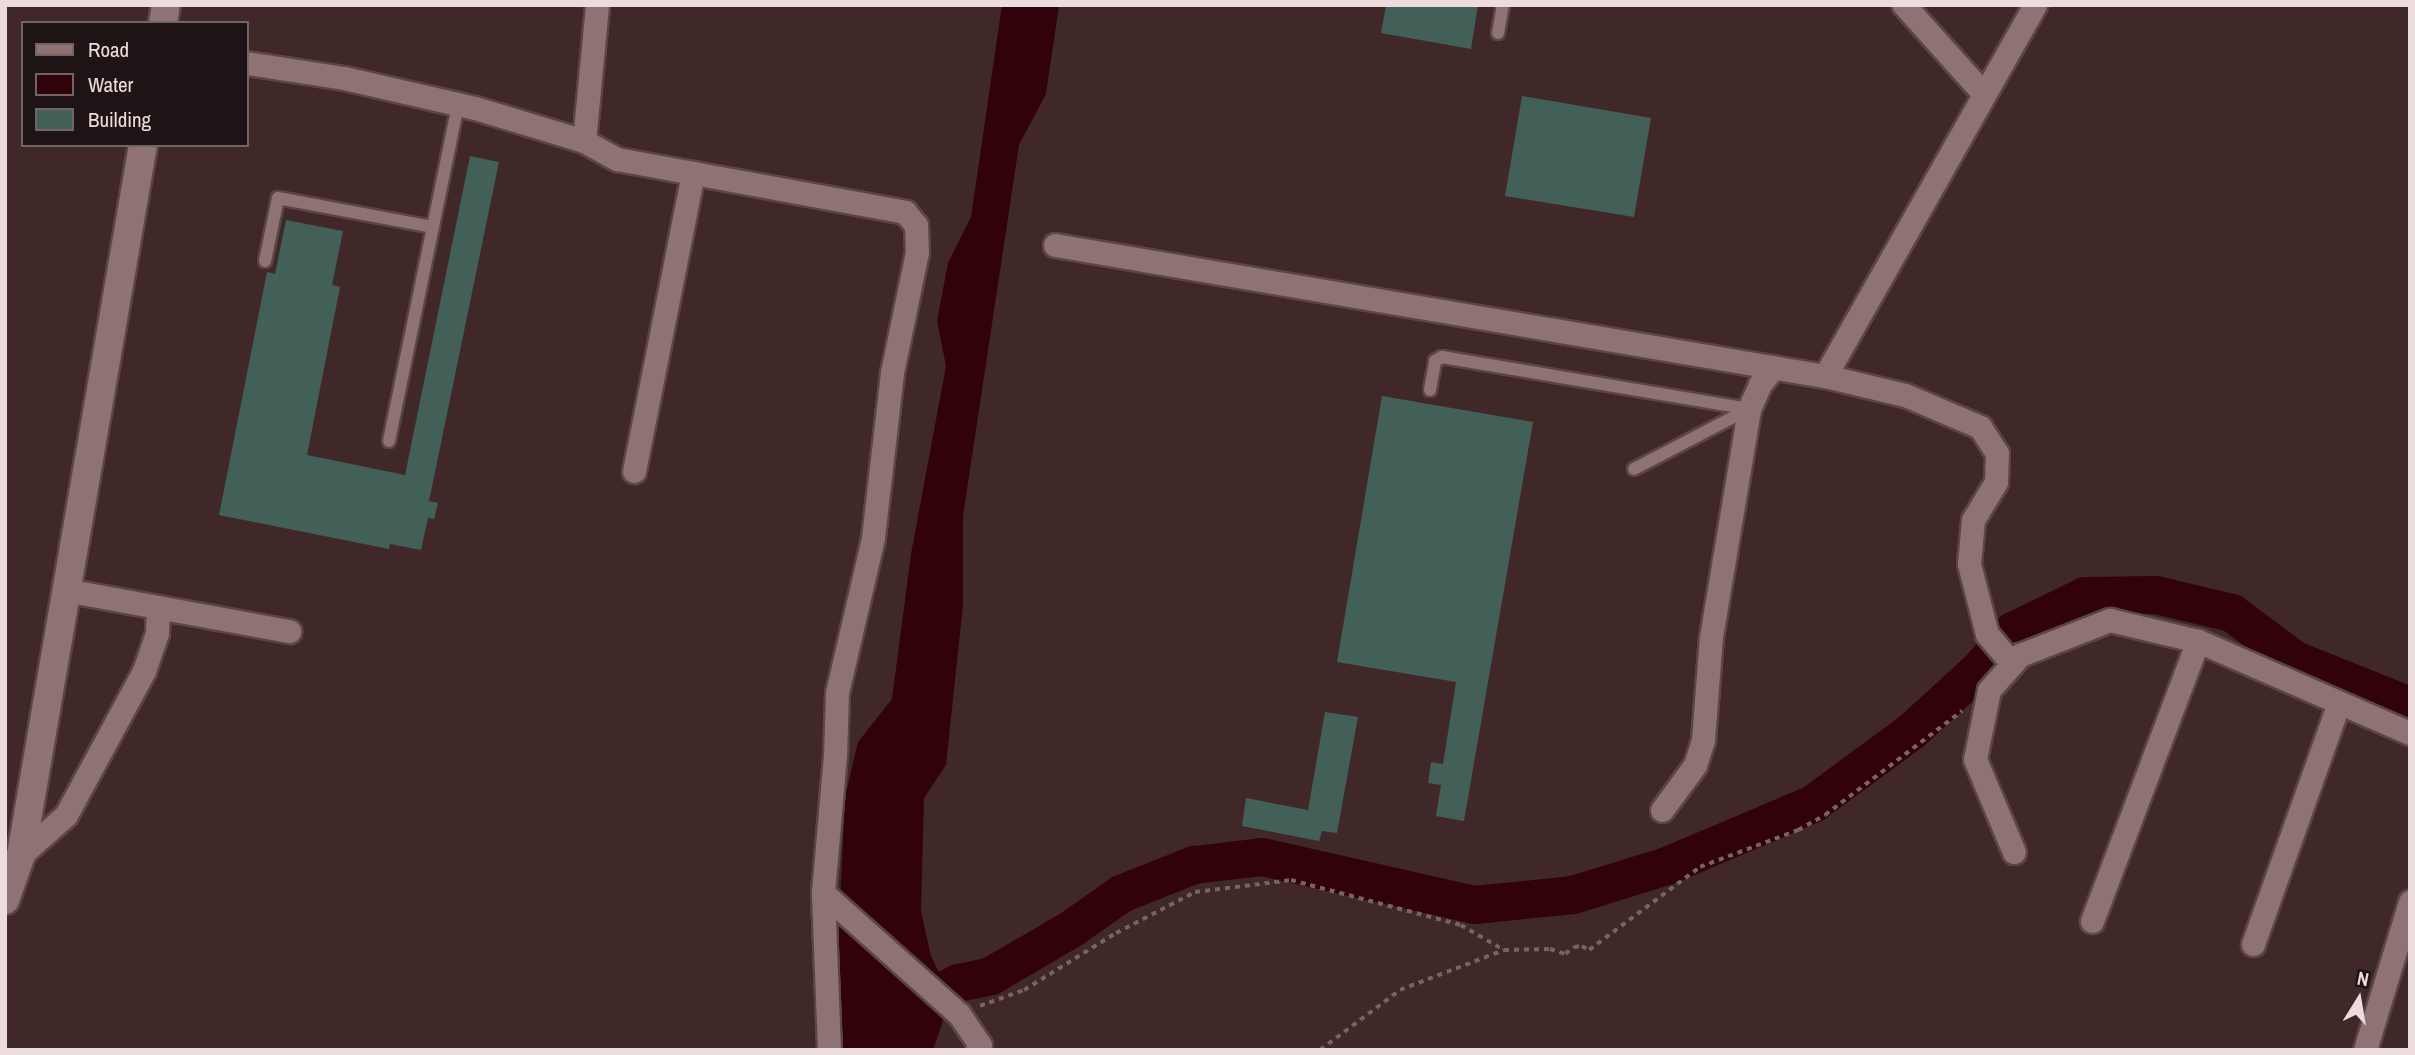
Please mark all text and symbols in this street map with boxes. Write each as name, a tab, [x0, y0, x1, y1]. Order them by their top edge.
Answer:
legend	[21, 21, 248, 147]
text: Road	[88, 35, 129, 64]
text: Water	[88, 70, 133, 99]
text: Building	[88, 105, 151, 134]
north arrow	[2324, 964, 2394, 1034]
text: N	[2355, 965, 2371, 992]

